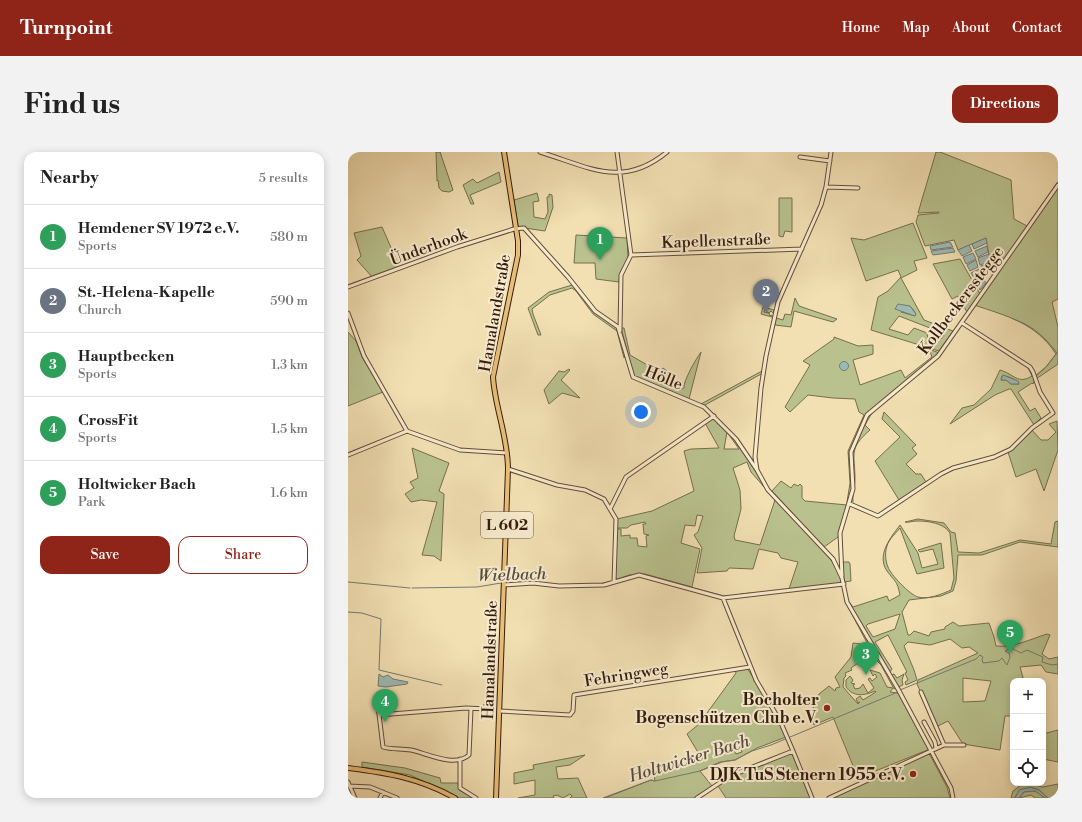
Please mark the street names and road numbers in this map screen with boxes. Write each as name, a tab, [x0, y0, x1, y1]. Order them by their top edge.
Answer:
street label: Ünderhook	[386, 221, 471, 270]
street label: Kapellenstraße	[661, 229, 771, 253]
street label: Kollbeckersstegge	[913, 242, 1008, 359]
street label: Hamalandstraße	[475, 253, 515, 374]
street label: Hölle	[642, 361, 686, 395]
road number: L 602	[481, 512, 533, 538]
street label: Hamalandstraße	[478, 600, 502, 720]
street label: Fehringweg	[583, 658, 670, 691]

